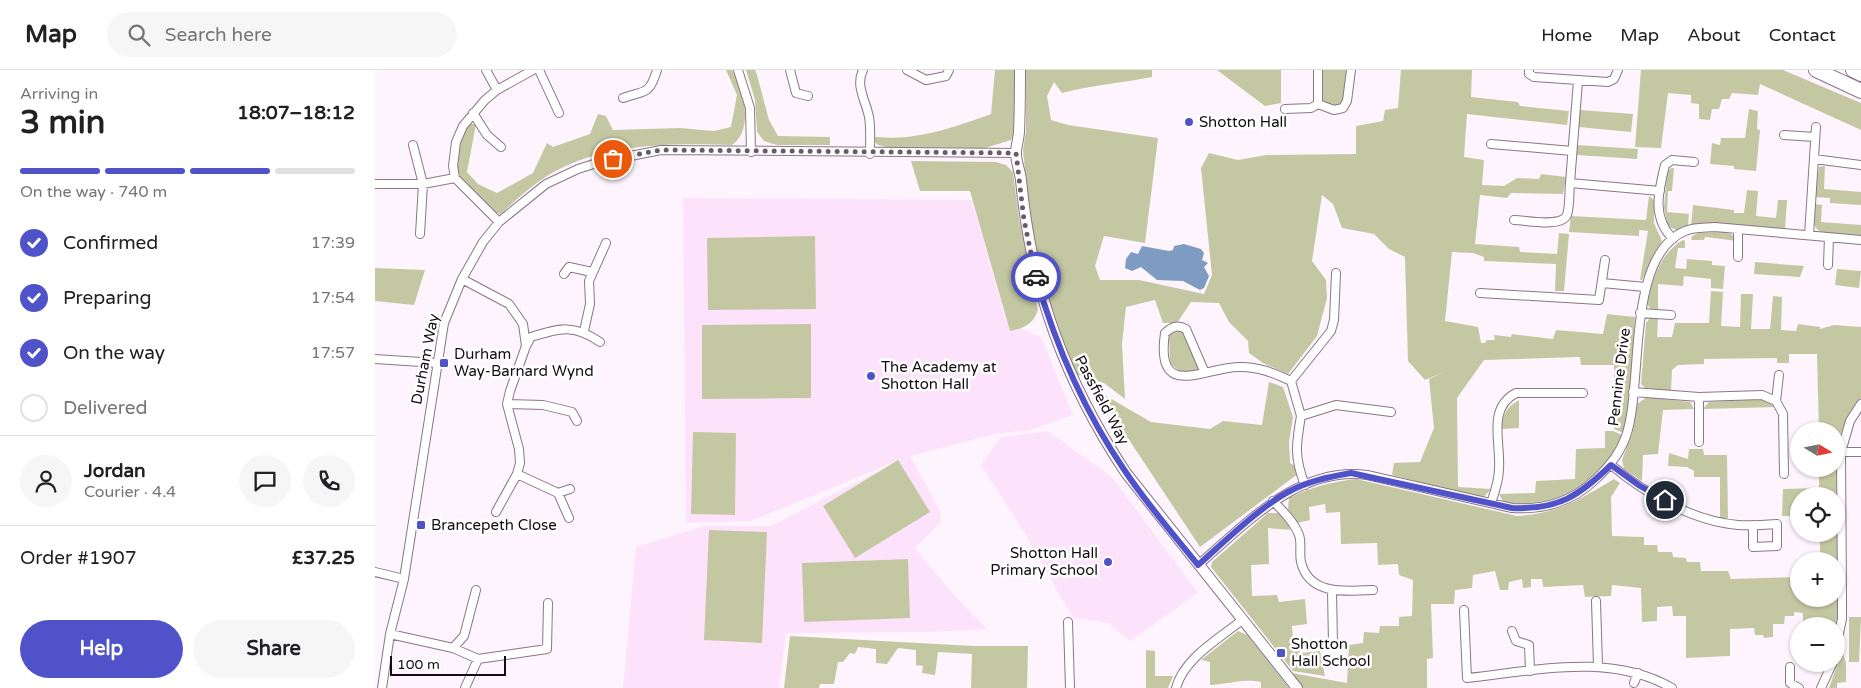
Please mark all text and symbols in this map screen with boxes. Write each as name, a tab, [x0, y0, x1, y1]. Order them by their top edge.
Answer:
search box	[107, 12, 457, 57]
text: Map	[25, 20, 77, 49]
icon: search	[125, 21, 153, 49]
text: Search here	[165, 24, 272, 46]
text: Home	[1541, 24, 1592, 46]
text: Map	[1620, 24, 1659, 46]
text: About	[1687, 24, 1741, 46]
text: Contact	[1769, 24, 1836, 46]
text: Arriving in	[20, 84, 98, 104]
text: 18:07–18:12	[237, 102, 355, 124]
text: 3 min	[20, 104, 105, 142]
place label: Shotton Hall	[1199, 113, 1287, 131]
marker: Shotton Hall	[1183, 116, 1195, 128]
pin	[592, 138, 634, 180]
icon: bag	[599, 145, 627, 173]
text: On the way · 740 m	[20, 182, 167, 202]
icon: check	[20, 229, 48, 257]
text: Confirmed	[63, 232, 158, 254]
text: 17:39	[311, 233, 355, 253]
courier	[1011, 252, 1061, 302]
icon: car	[1022, 263, 1050, 291]
icon: check	[20, 284, 48, 312]
text: Preparing	[63, 287, 152, 309]
text: 17:54	[311, 288, 355, 308]
street label: Durham Way	[407, 312, 443, 406]
street label: Pennine Drive	[1604, 327, 1634, 427]
icon: check	[20, 339, 48, 367]
text: On the way	[63, 342, 165, 364]
text: 17:57	[311, 343, 355, 363]
place label: Durham Way-Barnard Wynd	[454, 345, 594, 380]
street label: Passfield Way	[1071, 352, 1133, 448]
marker: Durham Way-Barnard Wynd	[438, 357, 450, 369]
place label: The Academy at Shotton Hall	[881, 358, 997, 393]
marker: The Academy at Shotton Hall	[865, 370, 877, 382]
text: Delivered	[63, 397, 148, 419]
north arrow	[1790, 422, 1845, 478]
map controls	[1790, 422, 1845, 672]
button: person	[20, 455, 72, 507]
button: chat	[239, 455, 291, 507]
button: phone	[303, 455, 355, 507]
text: Jordan	[84, 460, 146, 482]
pin	[1644, 479, 1686, 521]
text: Courier · 4.4	[84, 482, 176, 502]
icon: home	[1651, 486, 1679, 514]
button: locate	[1790, 487, 1845, 542]
place label: Brancepeth Close	[431, 516, 557, 534]
marker: Brancepeth Close	[415, 519, 427, 531]
place label: Shotton Hall Primary School	[990, 544, 1098, 579]
text: Order #1907	[20, 547, 137, 569]
text: £37.25	[292, 547, 355, 569]
button: +	[1790, 552, 1845, 607]
marker: Shotton Hall Primary School	[1102, 556, 1114, 568]
button: −	[1790, 617, 1845, 672]
button: Help	[20, 620, 183, 678]
button: Share	[193, 620, 355, 678]
place label: Shotton Hall School	[1291, 635, 1370, 670]
marker: Shotton Hall School	[1275, 647, 1287, 659]
scale bar	[390, 653, 506, 676]
text: 100 m	[397, 656, 440, 673]

